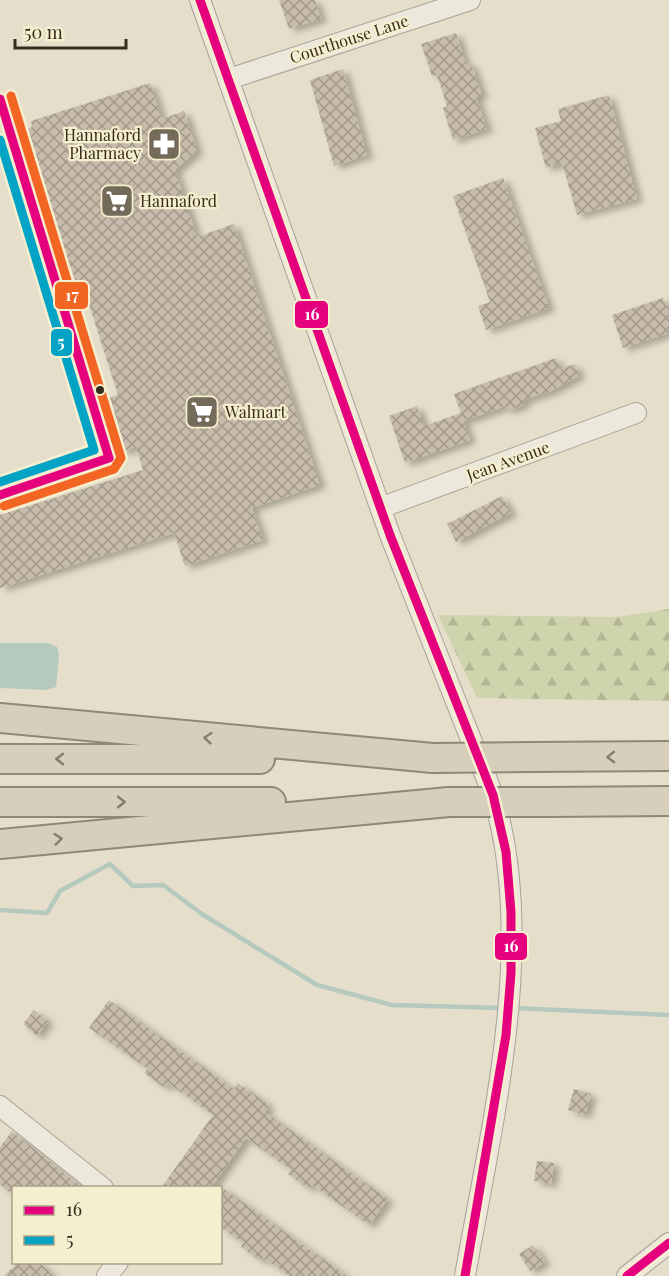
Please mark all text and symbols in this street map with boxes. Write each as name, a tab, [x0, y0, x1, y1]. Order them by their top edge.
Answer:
street label: Courthouse Lane	[287, 9, 411, 68]
scale bar	[15, 12, 126, 50]
text: 50 m	[24, 20, 63, 44]
place label: Hannaford Pharmacy	[64, 124, 141, 163]
pharmacy icon: Hannaford Pharmacy	[146, 126, 182, 162]
supermarket icon: Hannaford	[99, 183, 135, 219]
place label: Hannaford	[140, 190, 217, 211]
line badge: 17	[54, 281, 89, 310]
text: 17	[65, 284, 79, 305]
line badge: 16	[294, 300, 329, 329]
text: 16	[304, 303, 320, 324]
line badge: 5	[50, 328, 73, 357]
text: 5	[57, 331, 65, 352]
unlabelled marker	[94, 384, 106, 396]
supermarket icon: Walmart	[184, 394, 220, 430]
place label: Walmart	[224, 401, 287, 422]
street label: Jean Avenue	[463, 436, 552, 486]
one-way arrow	[203, 732, 212, 745]
one-way arrow	[606, 750, 615, 763]
one-way arrow	[55, 753, 64, 765]
one-way arrow	[117, 796, 126, 808]
one-way arrow	[54, 833, 63, 846]
line badge: 16	[494, 932, 528, 961]
text: 16	[503, 935, 519, 956]
legend	[12, 1186, 222, 1264]
text: 16	[66, 1197, 82, 1221]
text: 5	[66, 1227, 73, 1251]

